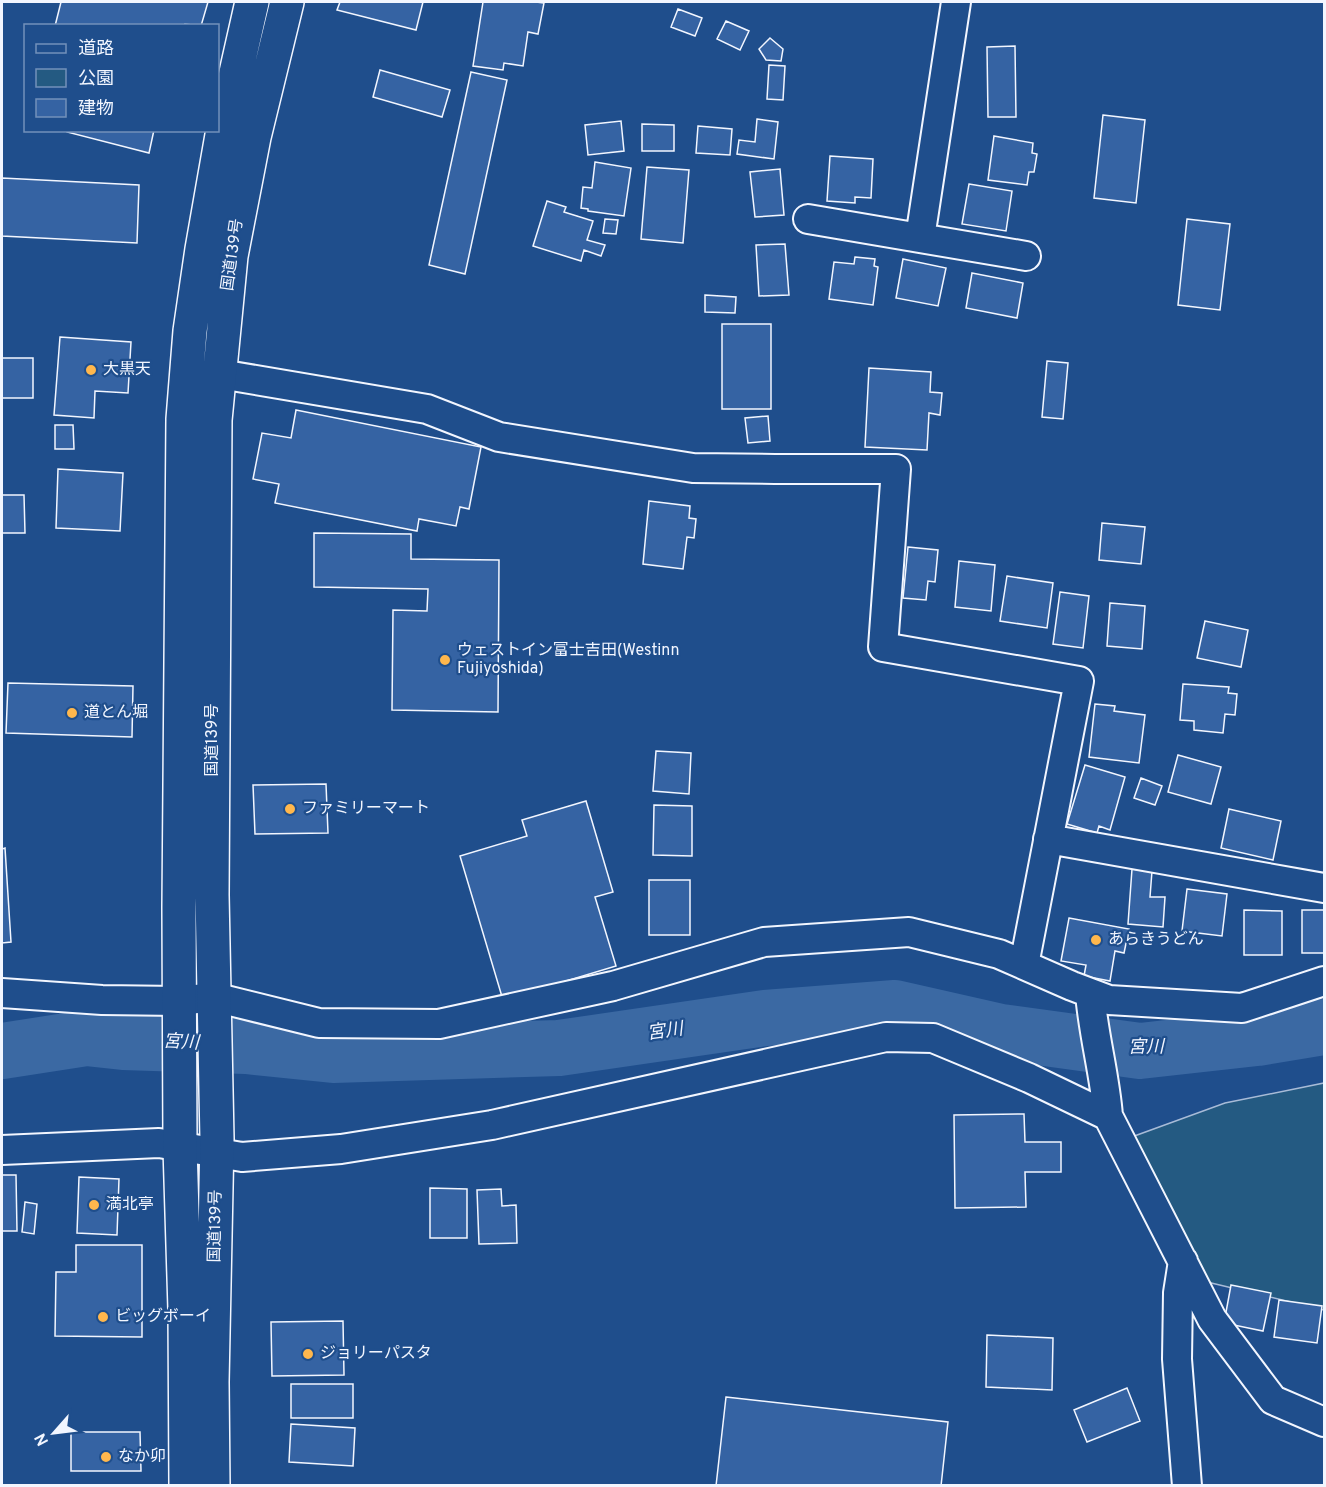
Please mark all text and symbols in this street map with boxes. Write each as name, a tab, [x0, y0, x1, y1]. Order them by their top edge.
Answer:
legend	[24, 24, 219, 132]
text: 道路	[78, 38, 114, 61]
text: 公園	[78, 68, 114, 91]
text: 建物	[78, 98, 114, 121]
street label: 国道139号	[218, 218, 248, 292]
place label: 大黒天	[103, 360, 151, 380]
marker: 大黒天	[84, 363, 98, 377]
place label: ウェストイン富士吉田(Westinn Fujiyoshida)	[457, 641, 679, 679]
marker: ウェストイン富士吉田(Westinn Fujiyoshida)	[438, 653, 452, 667]
place label: 道とん堀	[84, 703, 148, 723]
street label: 国道139号	[203, 704, 223, 776]
marker: 道とん堀	[65, 706, 79, 720]
place label: ファミリーマート	[302, 799, 430, 819]
marker: ファミリーマート	[283, 802, 297, 816]
place label: あらきうどん	[1108, 930, 1204, 950]
marker: あらきうどん	[1089, 933, 1103, 947]
water label: 宮川	[646, 1018, 686, 1046]
water label: 宮川	[162, 1031, 202, 1056]
water label: 宮川	[1128, 1036, 1166, 1060]
street label: 国道139号	[205, 1189, 227, 1263]
place label: 満北亭	[106, 1195, 154, 1215]
marker: 満北亭	[87, 1198, 101, 1212]
place label: ビッグボーイ	[115, 1307, 211, 1327]
marker: ビッグボーイ	[96, 1310, 110, 1324]
place label: ジョリーパスタ	[320, 1344, 432, 1364]
marker: ジョリーパスタ	[301, 1347, 315, 1361]
north arrow	[24, 1403, 84, 1463]
text: N	[31, 1429, 54, 1449]
place label: なか卯	[118, 1447, 166, 1467]
marker: なか卯	[99, 1450, 113, 1464]

